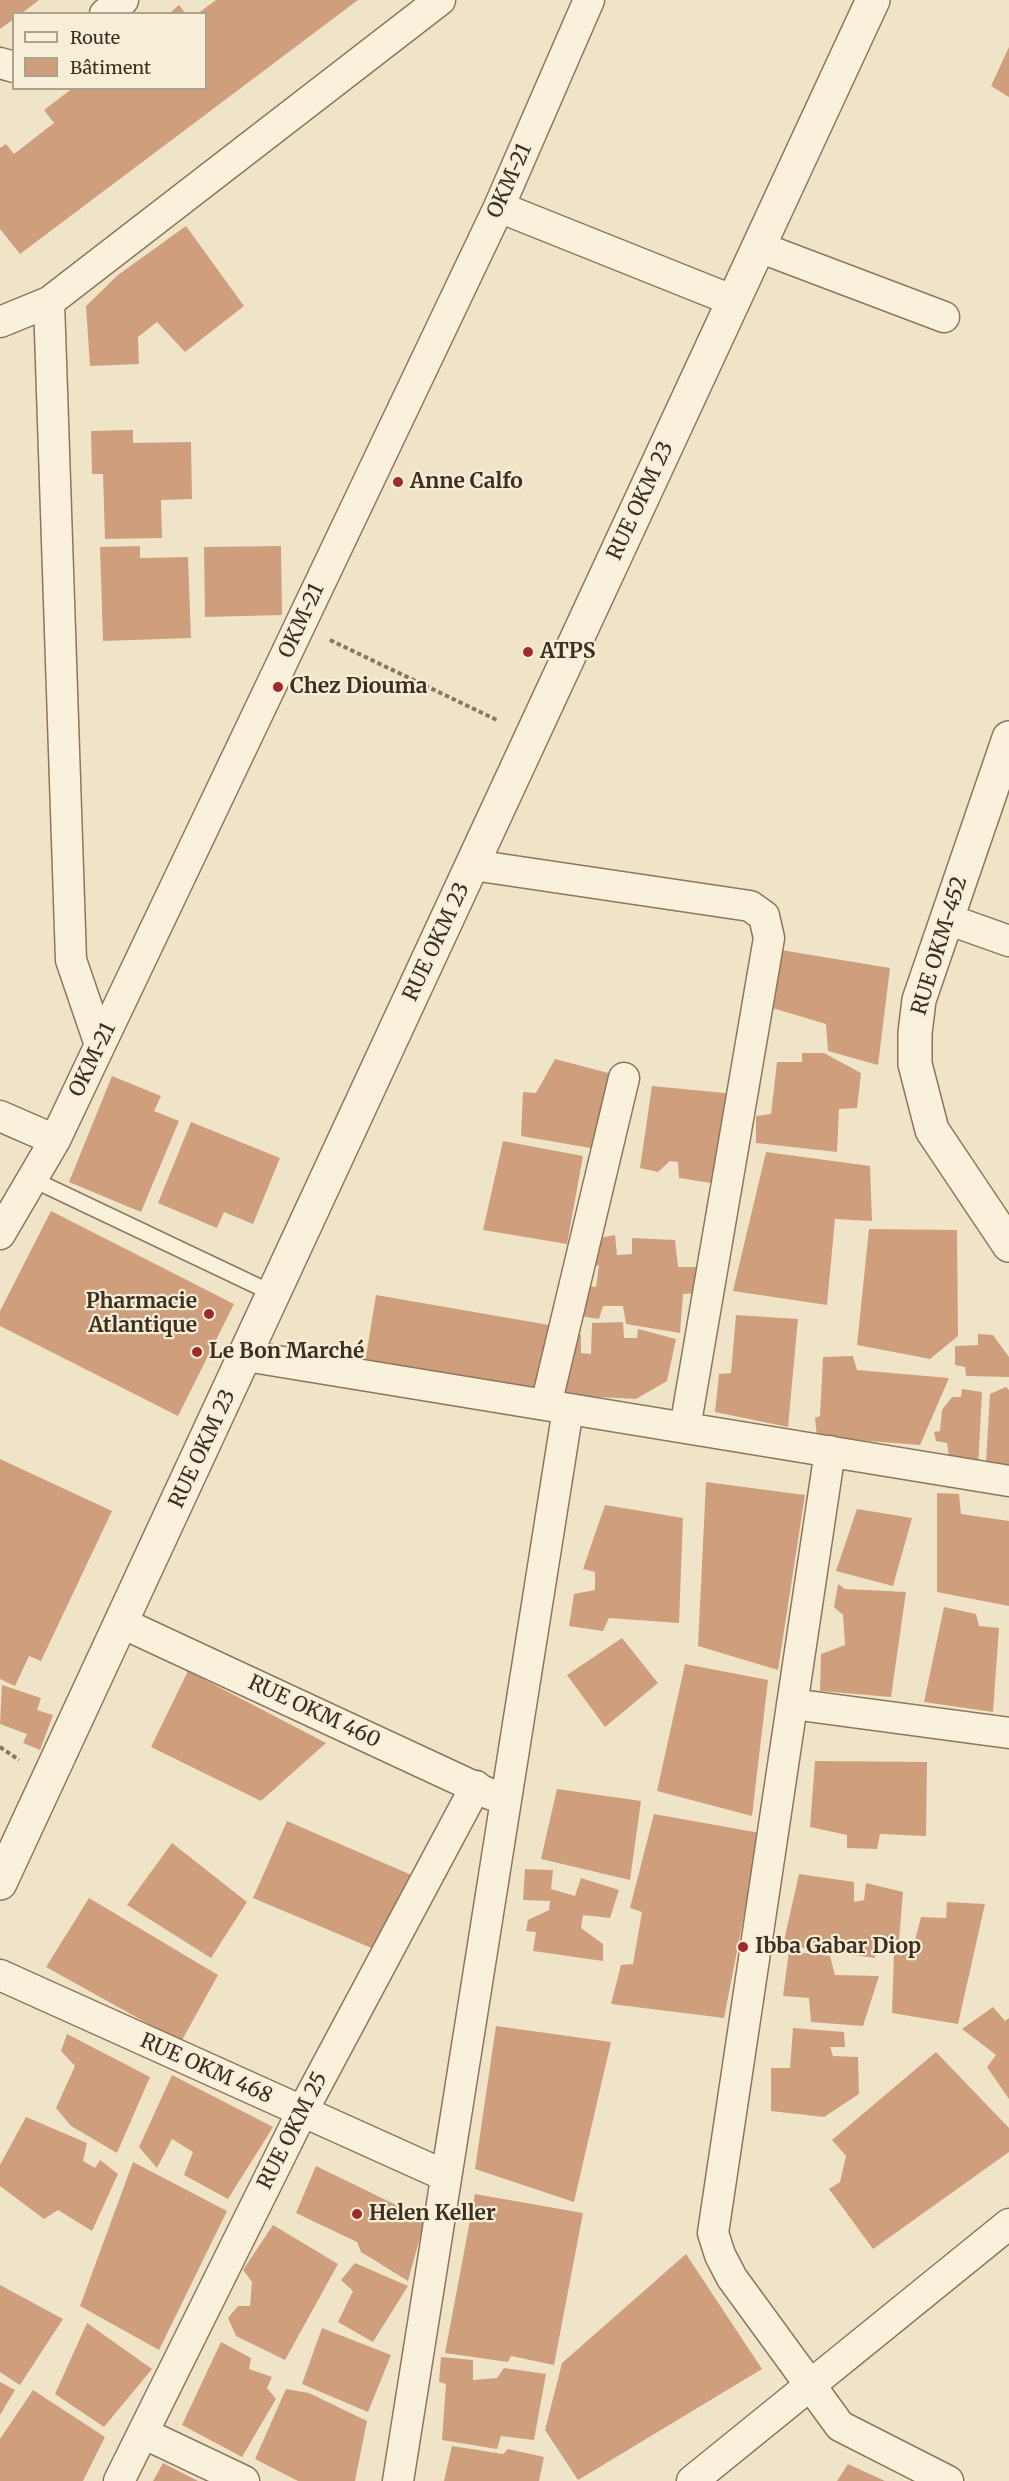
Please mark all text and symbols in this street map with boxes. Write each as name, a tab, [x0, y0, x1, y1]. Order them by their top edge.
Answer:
legend	[12, 12, 207, 90]
text: Route	[70, 26, 120, 49]
text: Bâtiment	[70, 56, 151, 79]
street label: OKM-21	[482, 140, 538, 222]
street label: RUE OKM 23	[603, 438, 679, 564]
place label: Anne Calfo	[410, 469, 523, 495]
marker: Anne Calfo	[391, 475, 405, 489]
street label: OKM-21	[274, 580, 330, 662]
place label: ATPS	[540, 639, 595, 665]
marker: ATPS	[521, 645, 535, 659]
place label: Chez Diouma	[290, 674, 427, 700]
marker: Chez Diouma	[271, 680, 285, 694]
street label: RUE OKM-452	[907, 874, 973, 1018]
street label: RUE OKM 23	[399, 879, 475, 1005]
street label: OKM-21	[64, 1019, 122, 1101]
place label: Pharmacie Atlantique	[86, 1289, 197, 1339]
marker: Pharmacie Atlantique	[202, 1307, 216, 1321]
place label: Le Bon Marché	[209, 1339, 364, 1365]
marker: Le Bon Marché	[190, 1345, 204, 1359]
street label: RUE OKM 23	[165, 1386, 241, 1512]
street label: RUE OKM 460	[244, 1670, 384, 1754]
place label: Ibba Gabar Diop	[755, 1934, 921, 1960]
marker: Ibba Gabar Diop	[736, 1940, 750, 1954]
street label: RUE OKM 468	[136, 2029, 276, 2109]
street label: RUE OKM 25	[253, 2068, 333, 2194]
place label: Helen Keller	[369, 2201, 496, 2227]
marker: Helen Keller	[350, 2207, 364, 2221]

